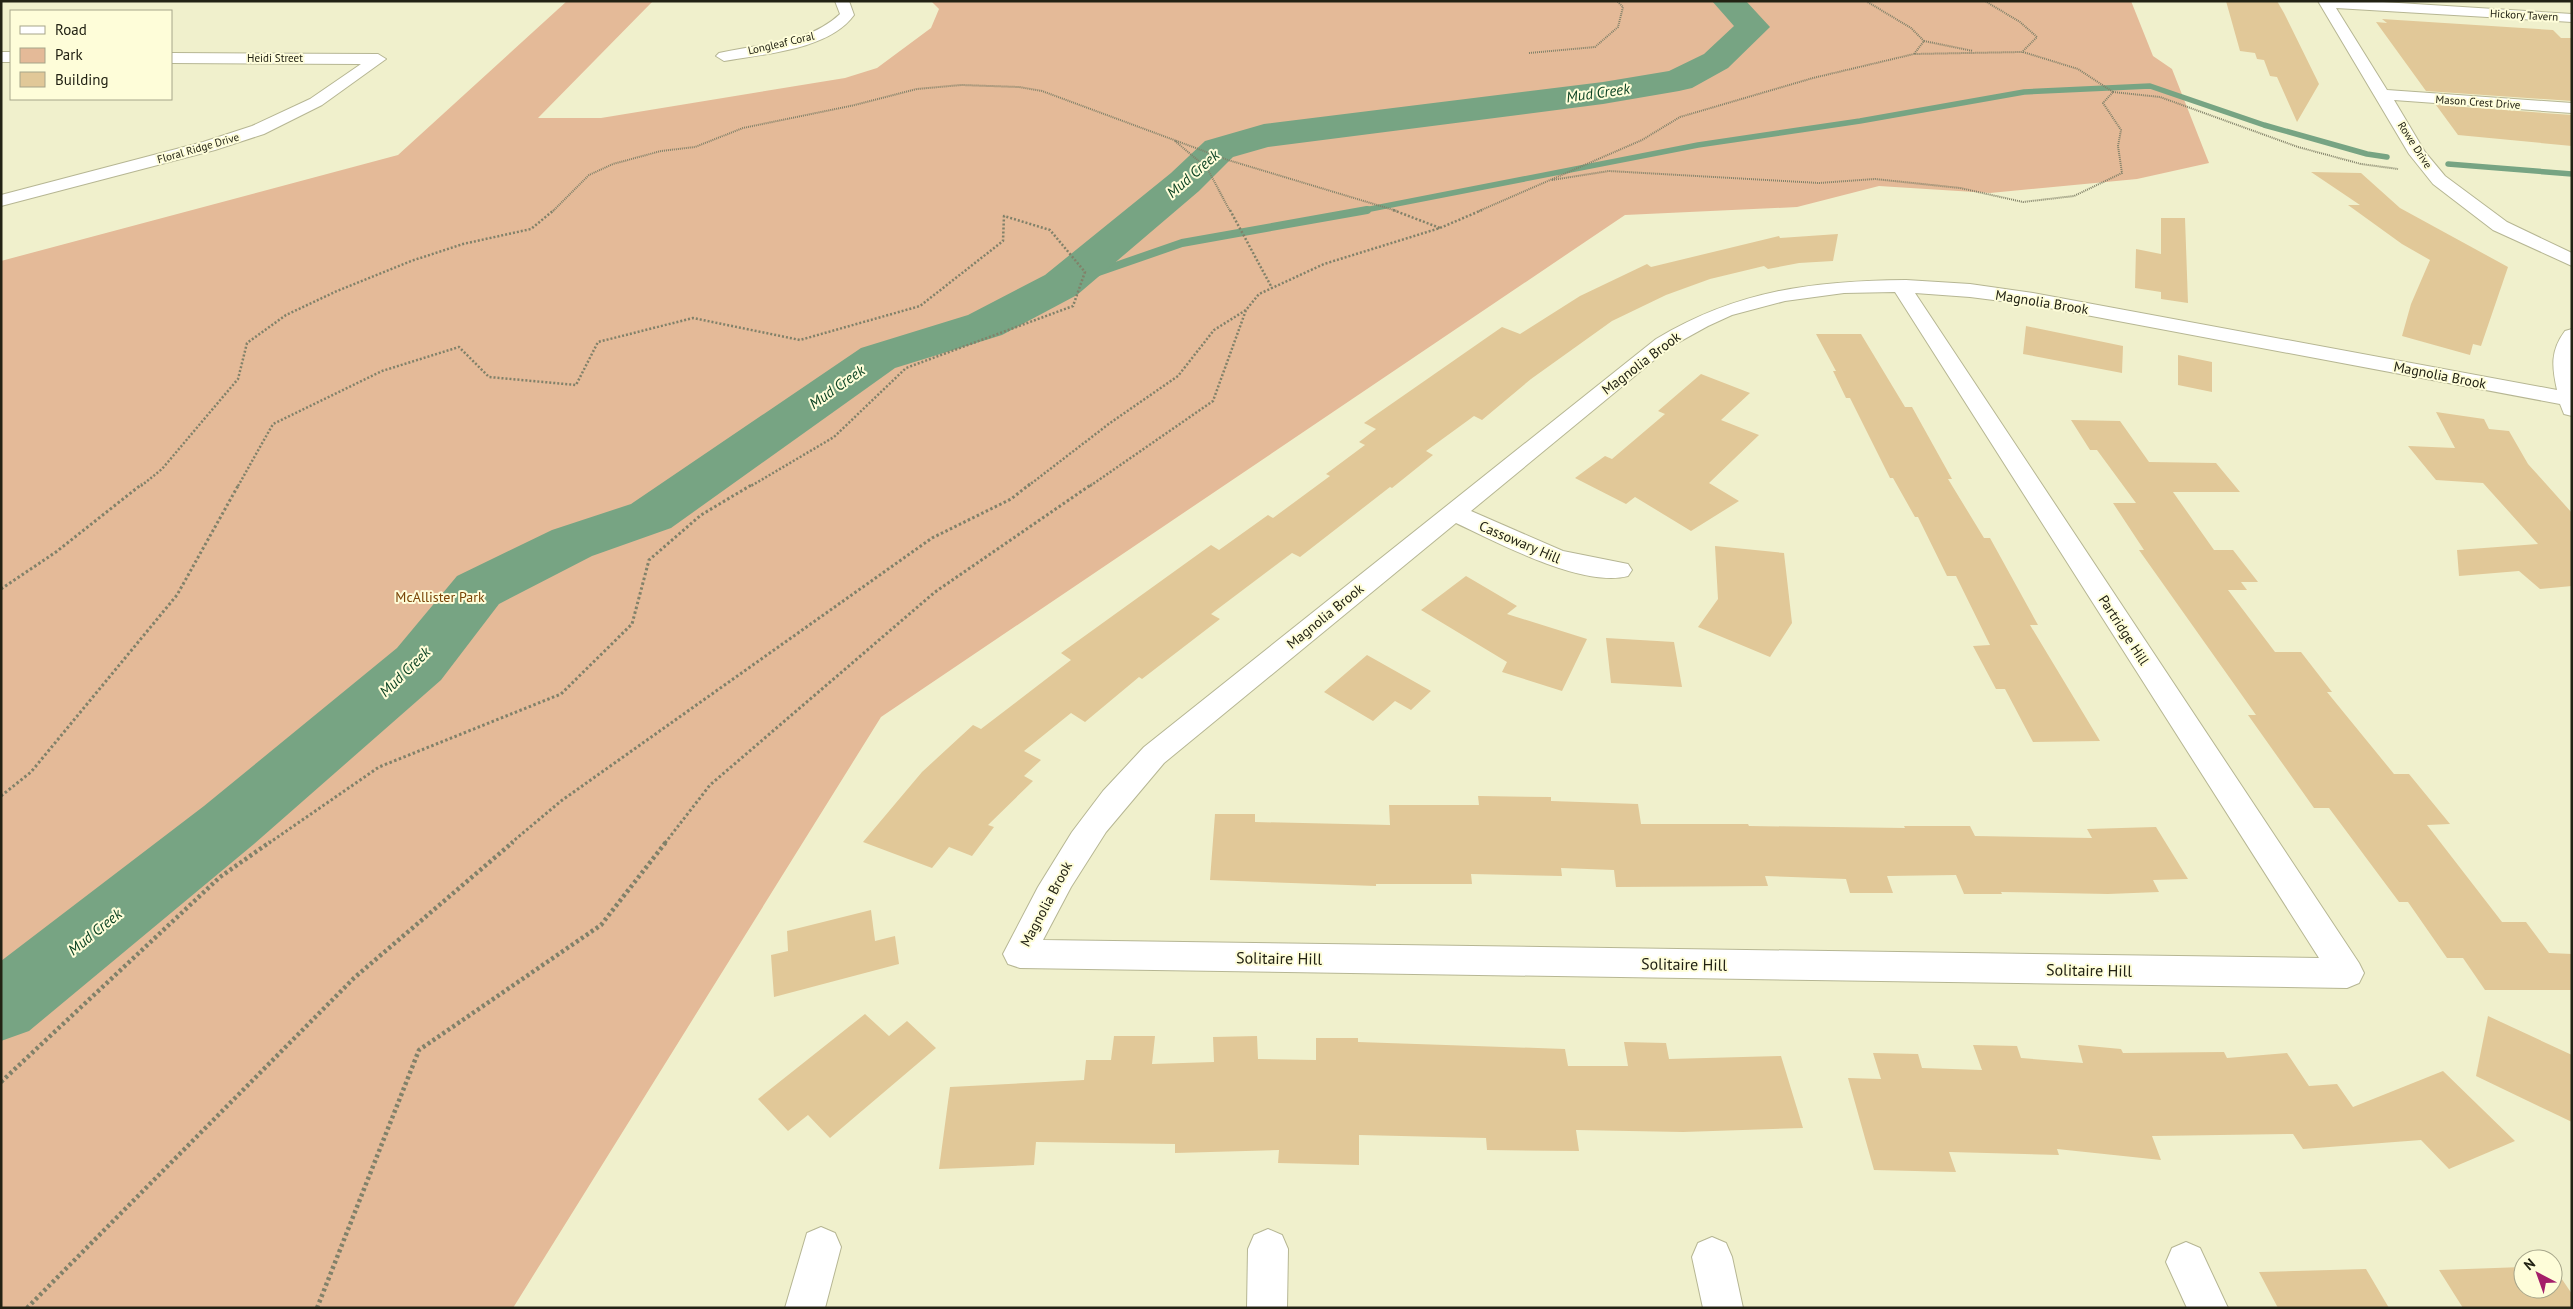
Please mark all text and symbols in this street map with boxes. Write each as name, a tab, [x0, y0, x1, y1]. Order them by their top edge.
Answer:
street label: Hickory Tavern	[2490, 6, 2558, 24]
legend	[10, 10, 172, 100]
text: Road	[55, 20, 87, 39]
street label: Longleaf Coral	[746, 28, 816, 57]
text: Park	[55, 45, 83, 64]
street label: Heidi Street	[247, 51, 303, 65]
text: Building	[55, 70, 109, 89]
water label: Mud Creek	[1565, 78, 1632, 106]
street label: Mason Crest Drive	[2435, 92, 2521, 112]
street label: Rowe Drive	[2395, 119, 2436, 171]
street label: Floral Ridge Drive	[155, 129, 241, 166]
water label: Mud Creek	[1162, 145, 1224, 202]
street label: Magnolia Brook	[1994, 286, 2090, 318]
street label: Magnolia Brook	[1598, 327, 1684, 398]
street label: Magnolia Brook	[2392, 357, 2488, 393]
water label: Mud Creek	[805, 360, 869, 413]
street label: Cassowary Hill	[1476, 517, 1564, 567]
street label: Magnolia Brook	[1283, 579, 1367, 653]
park label: McAllister Park	[395, 588, 485, 606]
street label: Partridge Hill	[2095, 592, 2153, 668]
water label: Mud Creek	[375, 642, 435, 701]
street label: Magnolia Brook	[1016, 858, 1076, 950]
water label: Mud Creek	[64, 903, 126, 959]
street label: Solitaire Hill	[1236, 947, 1322, 969]
street label: Solitaire Hill	[1641, 953, 1727, 975]
street label: Solitaire Hill	[2046, 959, 2132, 981]
north arrow	[2513, 1249, 2563, 1299]
text: N	[2520, 1254, 2539, 1274]

